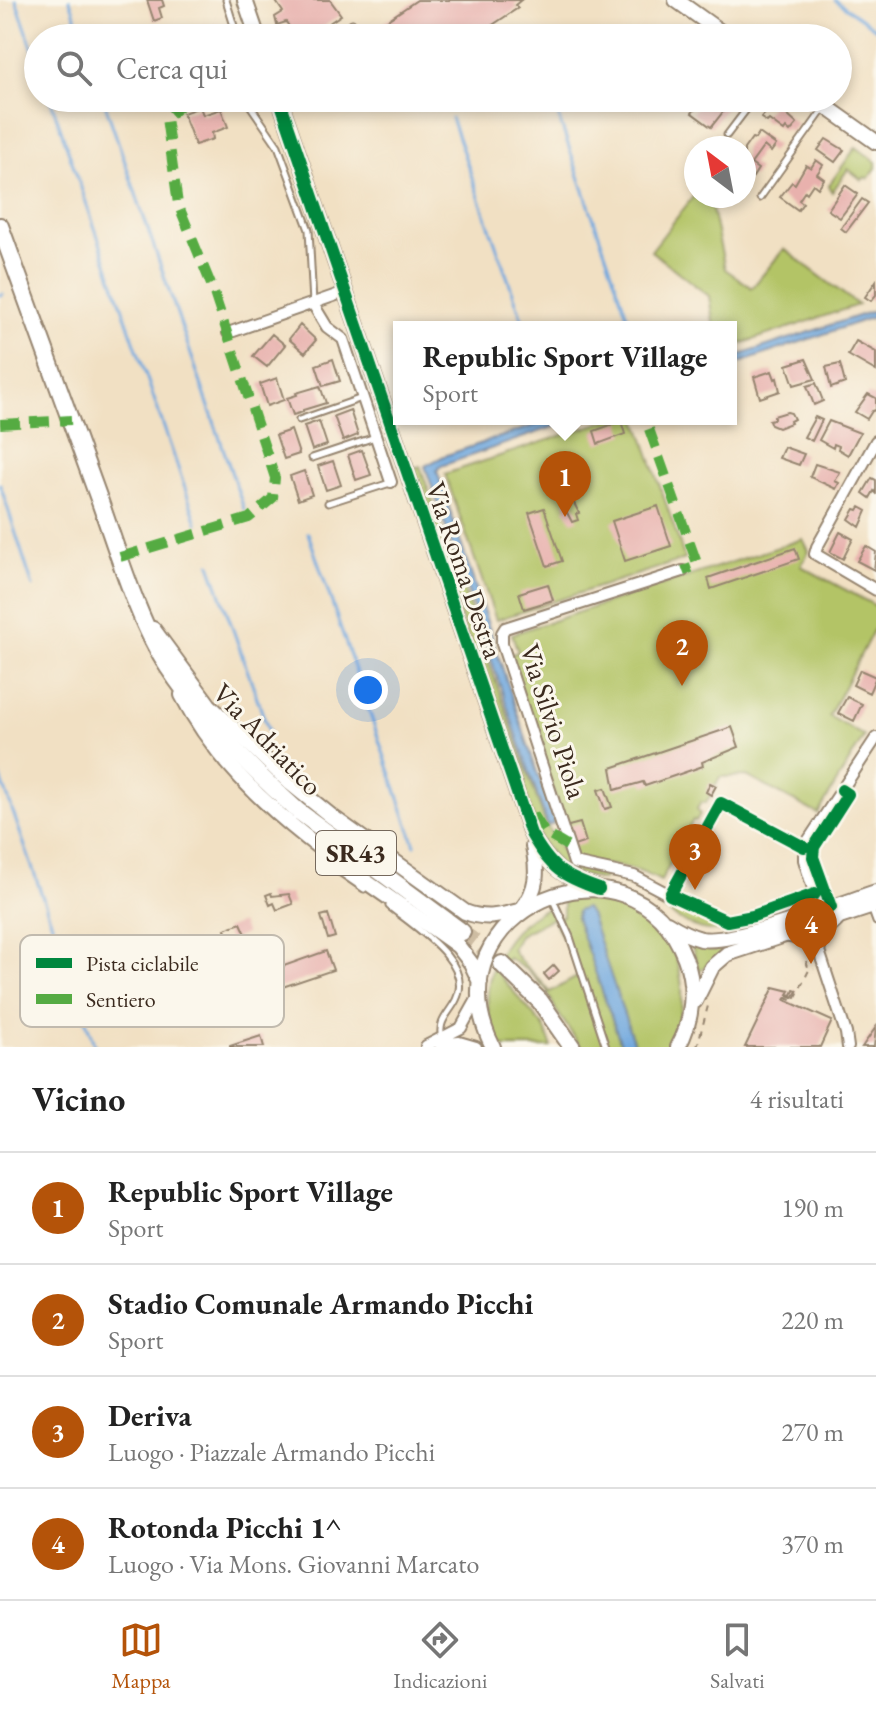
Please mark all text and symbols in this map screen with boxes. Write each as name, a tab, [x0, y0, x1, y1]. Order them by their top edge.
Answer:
search box	[24, 24, 852, 112]
icon: search	[52, 46, 96, 90]
text: Cerca qui	[116, 49, 228, 88]
north arrow	[684, 136, 756, 208]
popup	[393, 321, 737, 425]
text: Republic Sport Village	[423, 337, 707, 376]
text: Sport	[423, 376, 478, 410]
pin: 1	[539, 451, 591, 517]
street label: Via Roma Destra	[418, 477, 512, 664]
pin: 2	[656, 620, 708, 686]
street label: Via Silvio Piola	[512, 639, 596, 804]
your location	[348, 670, 388, 710]
street label: Via Adriatico	[205, 675, 331, 803]
pin: 3	[669, 824, 721, 890]
road number: SR43	[316, 831, 396, 875]
pin: 4	[785, 898, 837, 964]
legend	[20, 935, 284, 1027]
text: Pista ciclabile	[86, 949, 199, 978]
text: Sentiero	[86, 985, 156, 1014]
text: Vicino	[32, 1077, 125, 1121]
text: 4 risultati	[750, 1082, 844, 1116]
text: Republic Sport Village	[108, 1172, 393, 1211]
text: 1	[51, 1191, 65, 1225]
text: 190 m	[781, 1191, 844, 1225]
text: Sport	[108, 1211, 163, 1245]
text: Stadio Comunale Armando Picchi	[108, 1284, 533, 1323]
text: 2	[51, 1303, 65, 1337]
text: 220 m	[781, 1303, 844, 1337]
text: Sport	[108, 1323, 163, 1357]
text: Deriva	[108, 1396, 192, 1435]
text: 3	[51, 1415, 65, 1449]
text: 270 m	[781, 1415, 844, 1449]
text: Luogo · Piazzale Armando Picchi	[108, 1435, 435, 1469]
text: Rotonda Picchi 1^	[108, 1508, 341, 1547]
text: 4	[51, 1527, 65, 1561]
text: 370 m	[781, 1527, 844, 1561]
text: Luogo · Via Mons. Giovanni Marcato	[108, 1547, 479, 1581]
tab: Mappa	[111, 1618, 171, 1695]
tab: Indicazioni	[393, 1618, 487, 1695]
tab: Salvati	[710, 1618, 765, 1695]

